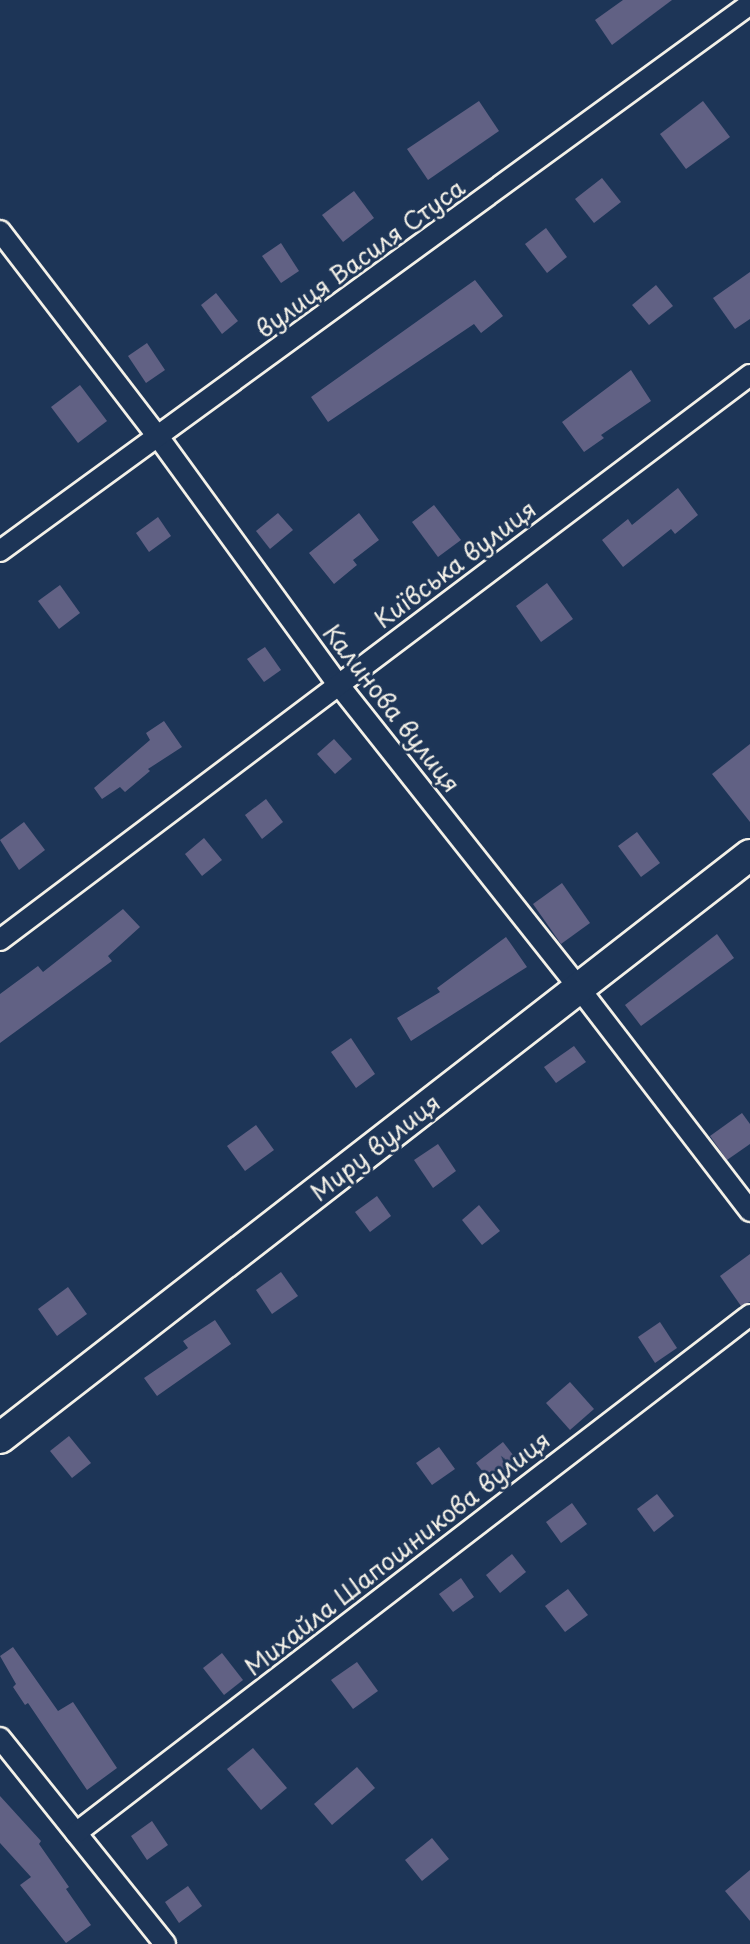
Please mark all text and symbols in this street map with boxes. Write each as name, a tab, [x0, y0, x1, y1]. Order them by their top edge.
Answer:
street label: вулиця Василя Стуса	[249, 172, 471, 344]
street label: Київська вулиця	[368, 494, 542, 634]
street label: Калинова вулиця	[317, 618, 467, 798]
street label: Миру вулиця	[304, 1087, 446, 1207]
street label: Михайла Шапошникова вулиця	[238, 1425, 556, 1681]

